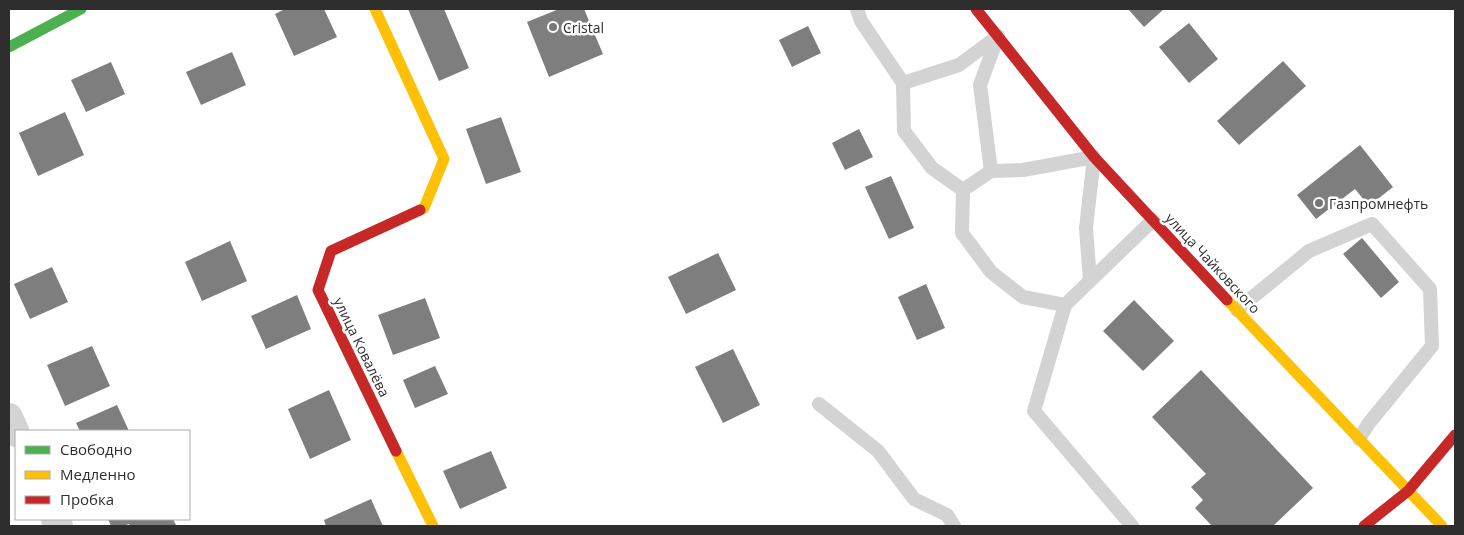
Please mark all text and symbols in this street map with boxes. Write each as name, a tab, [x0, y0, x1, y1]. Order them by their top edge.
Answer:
place label: Cristal	[563, 18, 604, 37]
marker: Cristal	[547, 21, 559, 33]
place label: Газпромнефть	[1329, 194, 1428, 213]
marker: Газпромнефть	[1313, 197, 1325, 209]
street label: улица Чайковского	[1161, 209, 1265, 317]
street label: улица Ковалёва	[330, 294, 394, 400]
legend	[15, 430, 190, 520]
text: Свободно	[60, 439, 132, 459]
text: Медленно	[60, 464, 136, 484]
text: Пробка	[60, 489, 114, 509]

